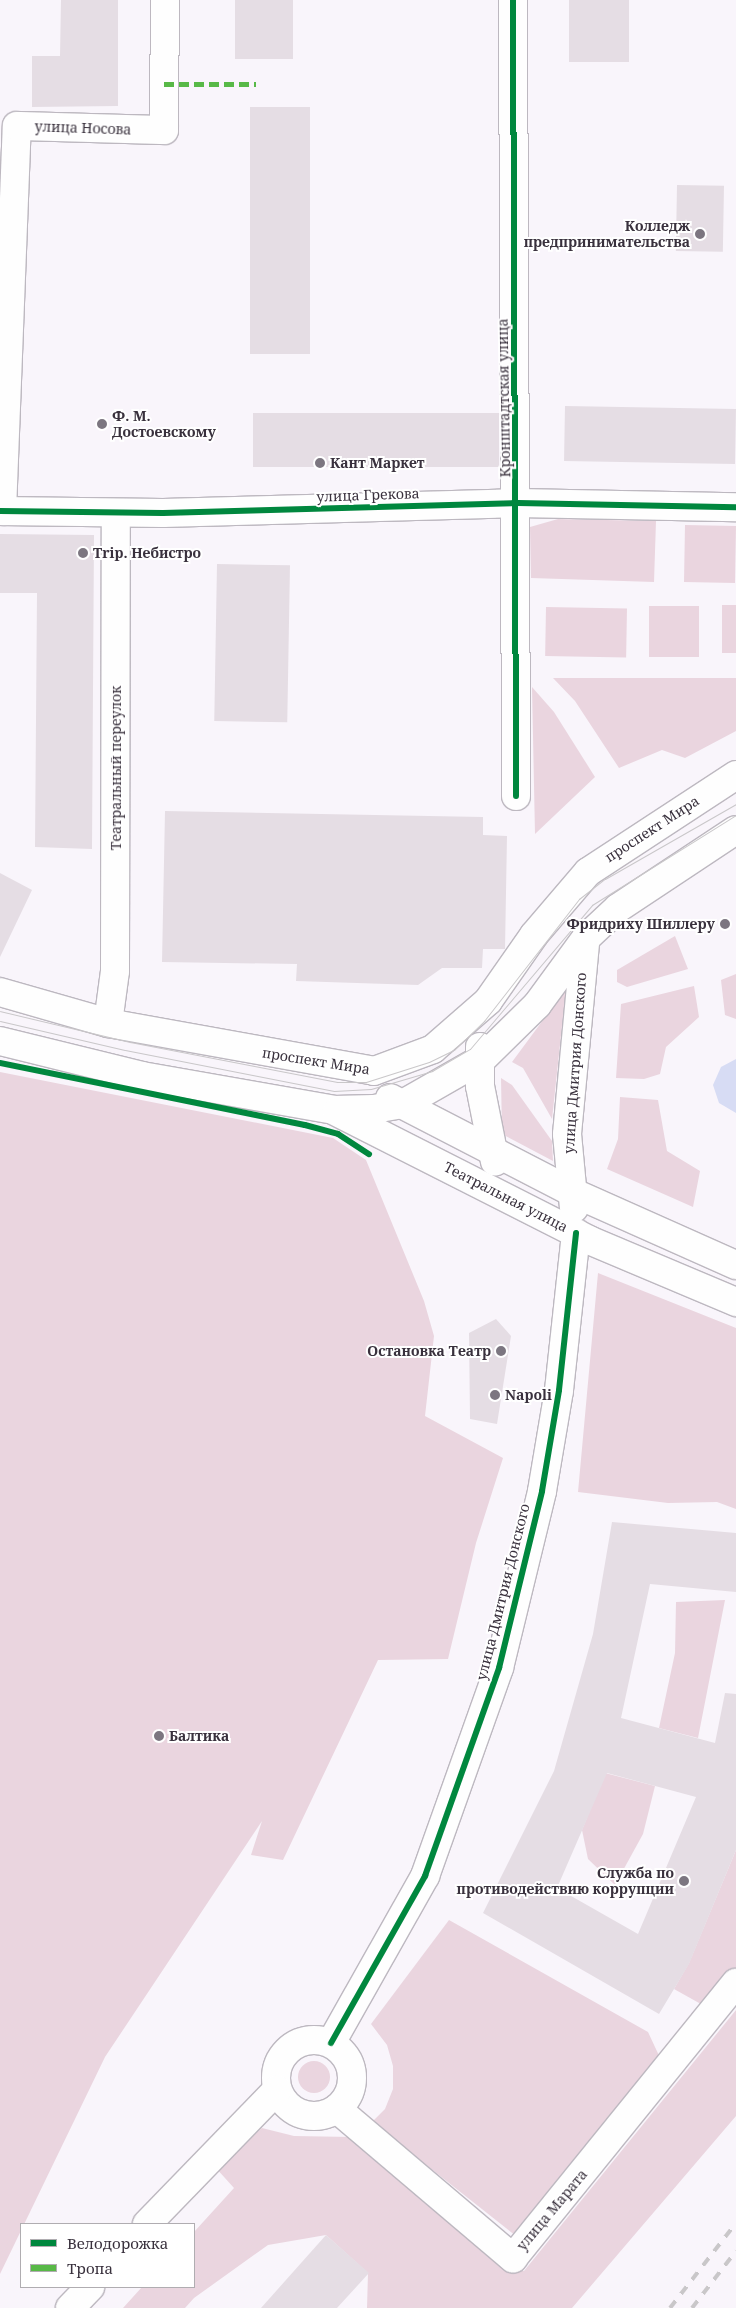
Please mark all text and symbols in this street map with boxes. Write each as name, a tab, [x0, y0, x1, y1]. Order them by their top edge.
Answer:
street label: улица Носова	[34, 118, 132, 138]
place label: Колледж предпринимательства	[524, 218, 690, 250]
marker: Колледж предпринимательства	[694, 228, 706, 240]
street label: Кронштадтская улица	[494, 318, 514, 478]
place label: Ф. М. Достоевскому	[112, 408, 216, 441]
marker: Ф. М. Достоевскому	[96, 418, 108, 430]
place label: Кант Маркет	[330, 455, 425, 471]
marker: Кант Маркет	[314, 457, 326, 469]
street label: улица Грекова	[316, 485, 420, 505]
place label: Trip. Небистро	[93, 545, 201, 561]
marker: Trip. Небистро	[77, 547, 89, 559]
street label: Театральный переулок	[108, 686, 124, 850]
street label: проспект Мира	[602, 792, 702, 866]
place label: Фридриху Шиллеру	[566, 916, 715, 932]
marker: Фридриху Шиллеру	[719, 918, 731, 930]
street label: улица Дмитрия Донского	[560, 972, 590, 1154]
street label: проспект Мира	[261, 1044, 371, 1078]
street label: Театральная улица	[441, 1158, 571, 1236]
place label: Остановка Театр	[367, 1343, 491, 1359]
marker: Остановка Театр	[495, 1345, 507, 1357]
place label: Napoli	[505, 1387, 552, 1403]
marker: Napoli	[489, 1389, 501, 1401]
street label: улица Дмитрия Донского	[473, 1502, 533, 1682]
place label: Балтика	[169, 1728, 229, 1744]
marker: Балтика	[153, 1730, 165, 1742]
place label: Служба по противодействию коррупции	[457, 1865, 674, 1898]
marker: Служба по противодействию коррупции	[678, 1875, 690, 1887]
street label: улица Марата	[513, 2166, 591, 2254]
legend	[20, 2223, 195, 2288]
text: Велодорожка	[67, 2233, 168, 2253]
text: Тропа	[67, 2258, 113, 2278]

